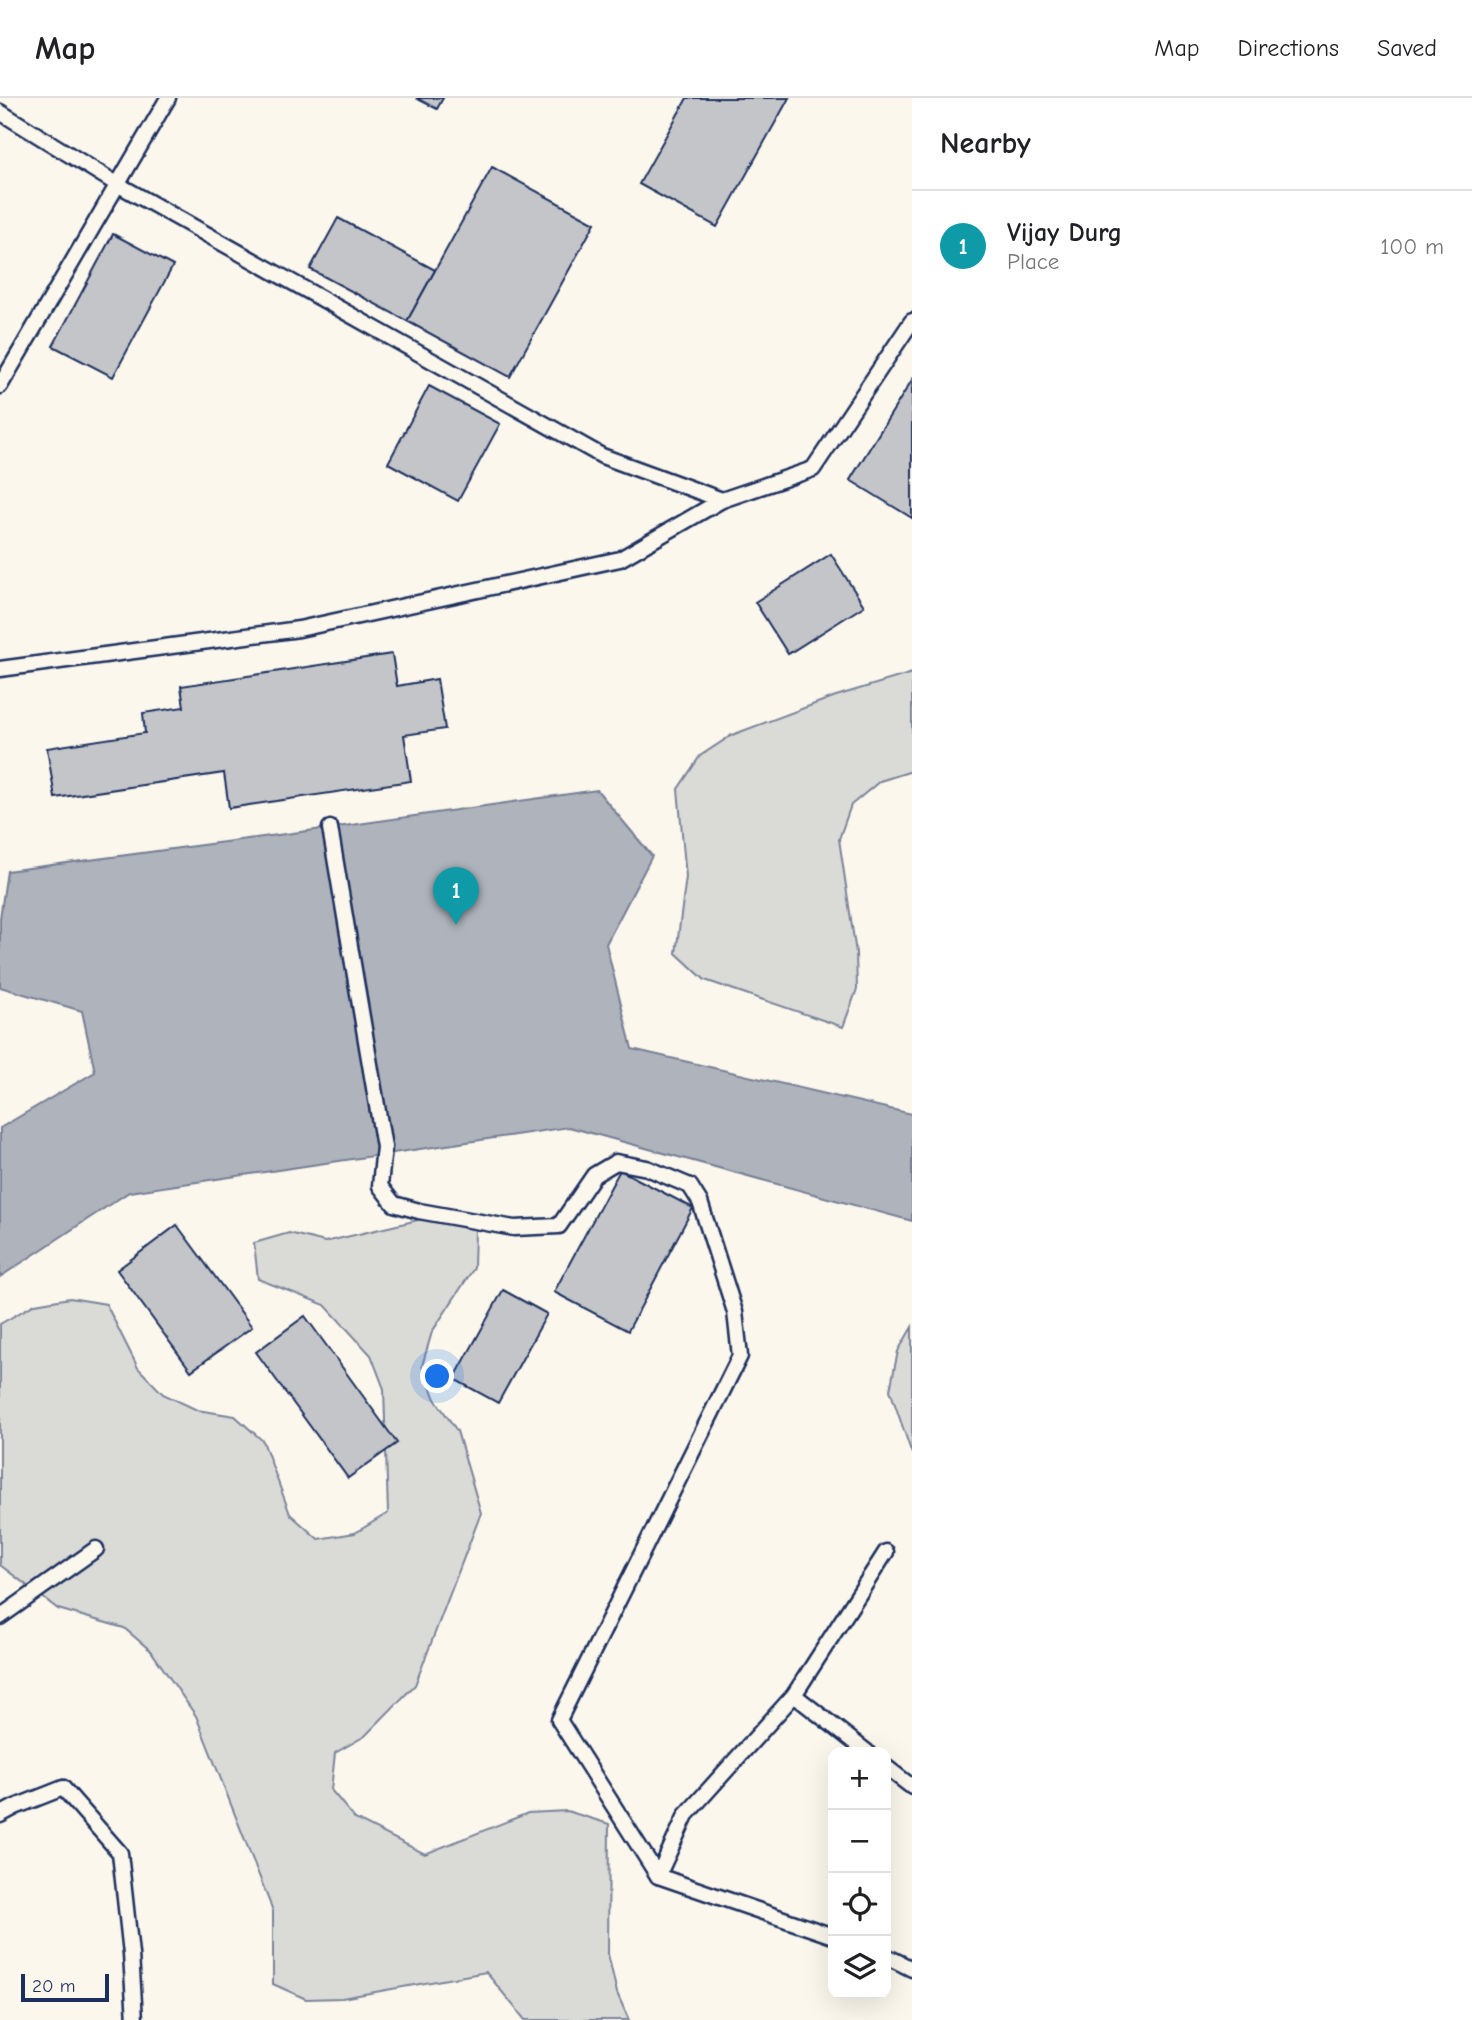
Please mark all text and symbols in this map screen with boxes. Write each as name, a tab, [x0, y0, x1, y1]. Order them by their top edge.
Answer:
text: Map	[35, 29, 96, 67]
text: Map	[1154, 34, 1200, 62]
text: Directions	[1238, 34, 1339, 62]
text: Saved	[1377, 34, 1437, 62]
text: Nearby	[940, 126, 1031, 161]
text: Vijay Durg	[1007, 218, 1122, 248]
text: 1	[958, 233, 968, 260]
text: 100 m	[1380, 233, 1444, 260]
text: Place	[1007, 248, 1059, 275]
pin: 1	[433, 867, 479, 925]
your location	[420, 1359, 454, 1393]
map controls	[828, 1747, 891, 1999]
button: +	[828, 1747, 891, 1810]
button: −	[828, 1810, 891, 1873]
button: locate	[828, 1873, 891, 1936]
button: layers	[828, 1936, 891, 1999]
scale bar	[21, 1971, 108, 2003]
text: 20 m	[32, 1975, 76, 1997]

